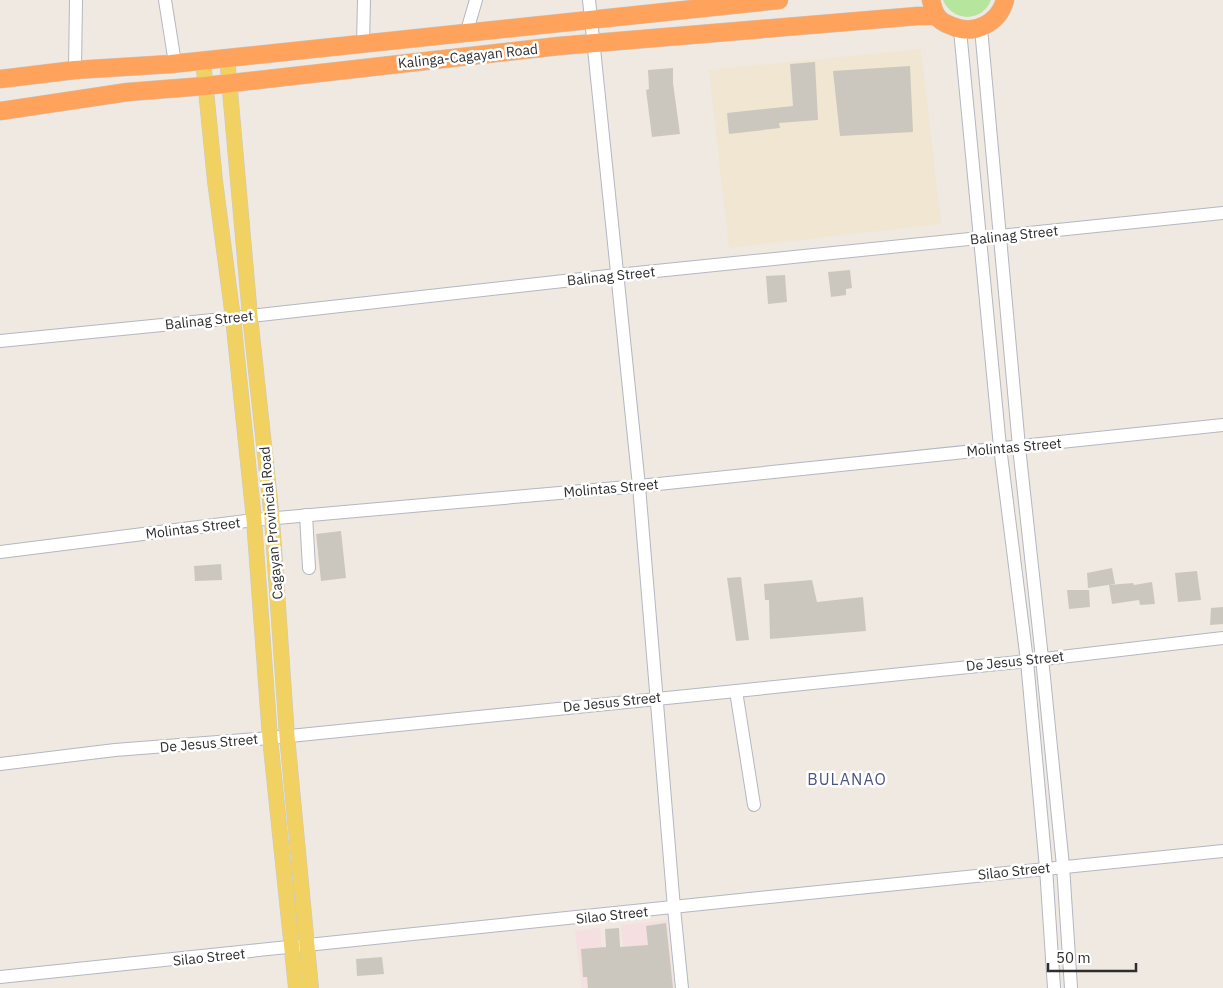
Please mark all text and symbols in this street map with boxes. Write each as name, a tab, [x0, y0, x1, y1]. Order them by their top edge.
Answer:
street label: Kalinga-Cagayan Road	[397, 40, 539, 72]
street label: Balinag Street	[969, 221, 1059, 249]
street label: Balinag Street	[566, 262, 656, 290]
street label: Balinag Street	[164, 306, 254, 334]
street label: Molintas Street	[966, 434, 1062, 460]
street label: Cagayan Provincial Road	[255, 446, 287, 600]
street label: Molintas Street	[563, 475, 659, 501]
street label: Molintas Street	[145, 513, 242, 543]
street label: De Jesus Street	[965, 647, 1065, 675]
street label: De Jesus Street	[562, 688, 662, 716]
street label: De Jesus Street	[159, 730, 259, 756]
district label: BULANAO	[807, 769, 887, 789]
street label: Silao Street	[977, 858, 1051, 884]
street label: Silao Street	[575, 902, 649, 928]
scale bar	[1048, 940, 1136, 972]
street label: Silao Street	[172, 944, 246, 970]
text: 50 m	[1056, 948, 1091, 967]

